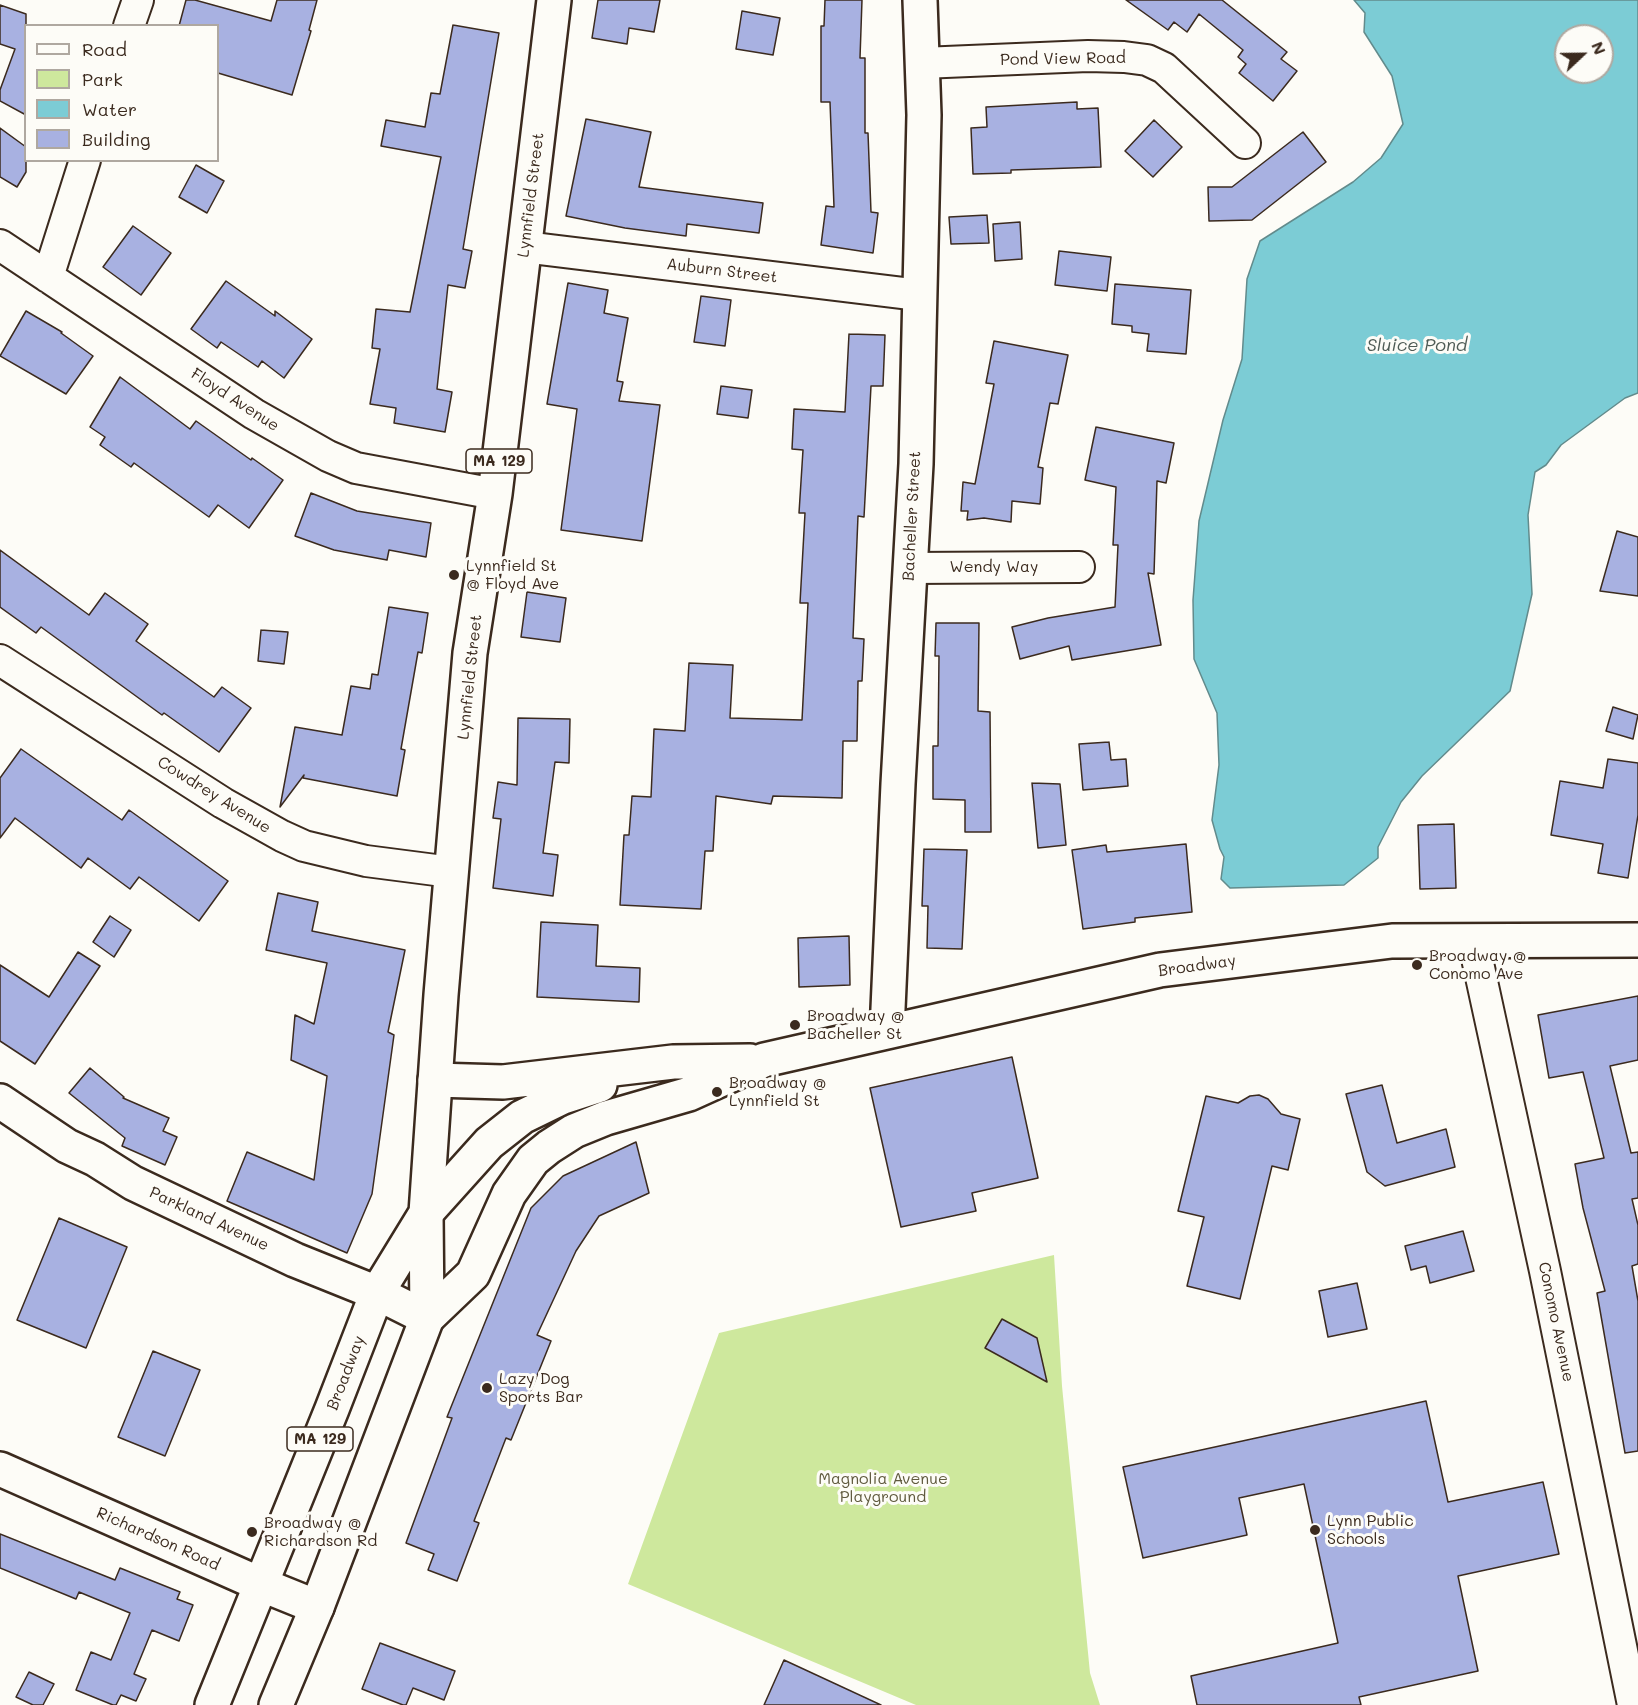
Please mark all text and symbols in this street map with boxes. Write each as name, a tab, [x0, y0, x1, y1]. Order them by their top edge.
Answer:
legend	[24, 24, 219, 162]
north arrow	[1554, 24, 1614, 84]
text: Road	[82, 37, 127, 61]
text: N	[1587, 38, 1611, 57]
street label: Pond View Road	[1000, 48, 1126, 70]
text: Park	[82, 67, 123, 91]
text: Water	[82, 97, 137, 121]
text: Building	[82, 127, 150, 151]
street label: Lynnfield Street	[514, 131, 548, 259]
street label: Auburn Street	[665, 255, 779, 287]
water label: Sluice Pond	[1367, 334, 1467, 356]
street label: Floyd Avenue	[187, 364, 283, 436]
road number: MA 129	[466, 449, 532, 473]
street label: Bacheller Street	[899, 450, 925, 582]
place label: Lynnfield St @ Floyd Ave	[466, 556, 559, 594]
street label: Wendy Way	[950, 557, 1038, 577]
marker: Lynnfield St @ Floyd Ave	[447, 568, 461, 582]
street label: Lynnfield Street	[454, 613, 486, 741]
street label: Cowdrey Avenue	[154, 752, 274, 838]
place label: Broadway @ Conomo Ave	[1429, 946, 1527, 984]
street label: Broadway	[1157, 951, 1237, 981]
marker: Broadway @ Conomo Ave	[1410, 958, 1424, 972]
place label: Broadway @ Bacheller St	[807, 1006, 905, 1044]
marker: Broadway @ Bacheller St	[788, 1018, 802, 1032]
place label: Broadway @ Lynnfield St	[729, 1073, 827, 1111]
marker: Broadway @ Lynnfield St	[710, 1085, 724, 1099]
street label: Parkland Avenue	[146, 1183, 272, 1255]
street label: Conomo Avenue	[1534, 1260, 1578, 1384]
street label: Broadway	[323, 1333, 369, 1413]
place label: Lazy Dog Sports Bar	[499, 1369, 583, 1407]
marker: Lazy Dog Sports Bar	[480, 1381, 494, 1395]
road number: MA 129	[287, 1427, 353, 1451]
park label: Magnolia Avenue Playground	[818, 1469, 948, 1507]
street label: Richardson Road	[93, 1503, 223, 1575]
place label: Lynn Public Schools	[1327, 1511, 1414, 1549]
place label: Broadway @ Richardson Rd	[264, 1513, 377, 1551]
marker: Lynn Public Schools	[1308, 1523, 1322, 1537]
marker: Broadway @ Richardson Rd	[245, 1525, 259, 1539]

